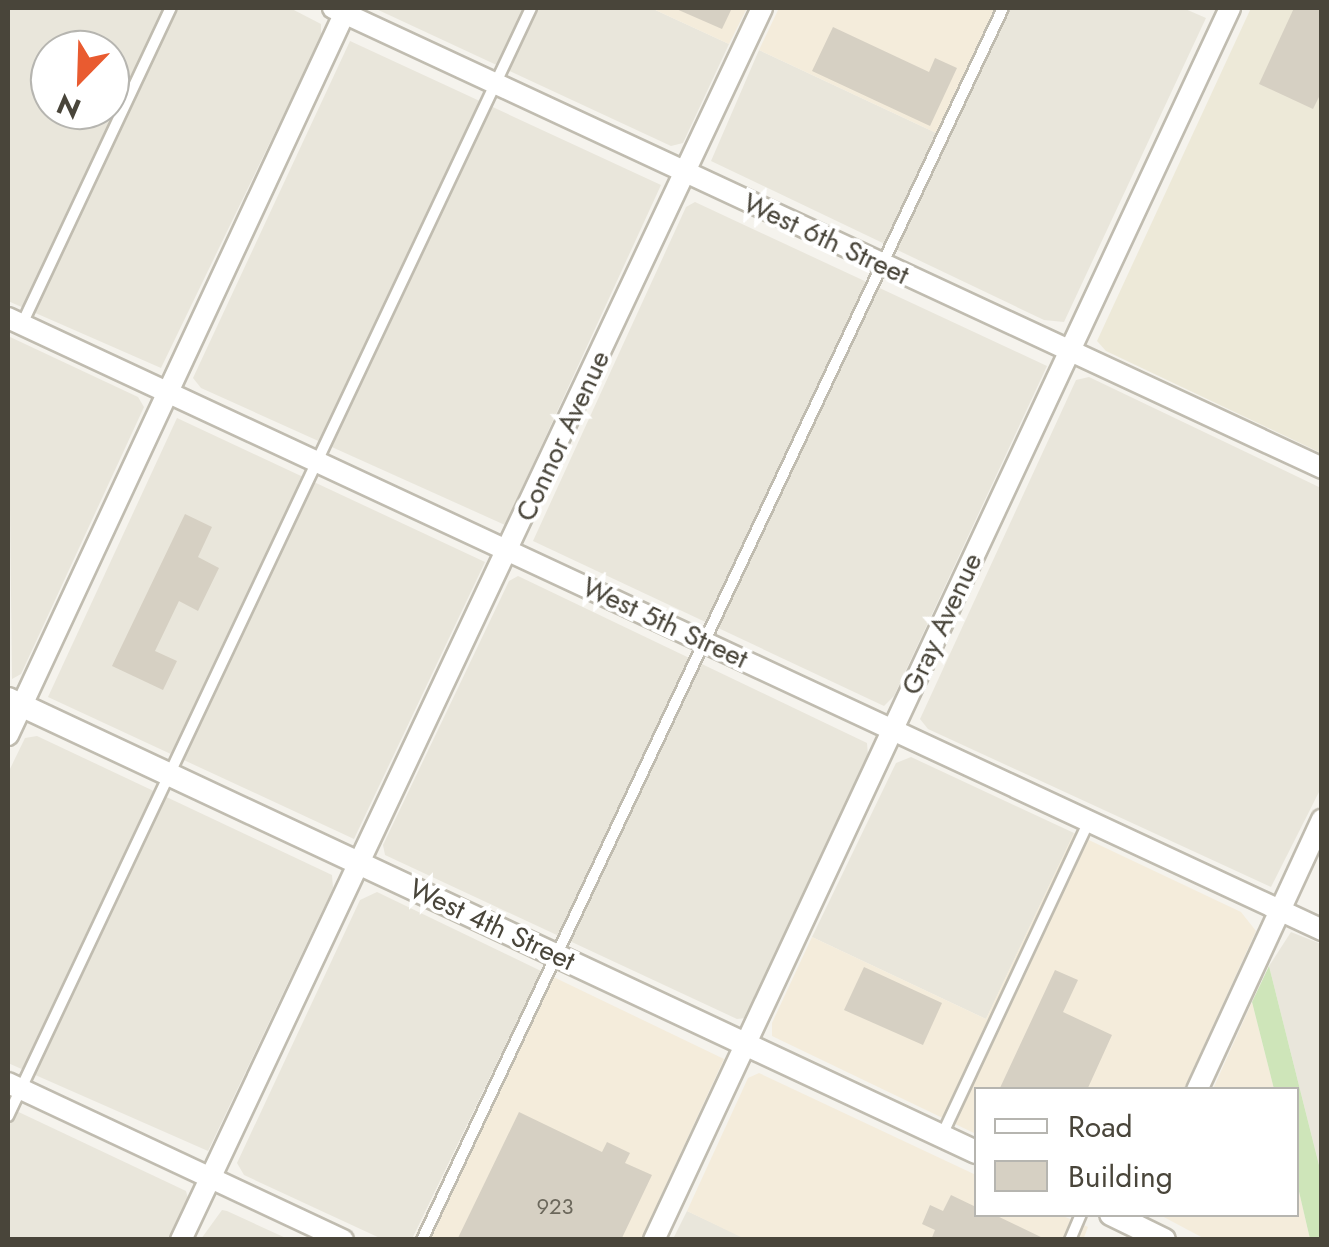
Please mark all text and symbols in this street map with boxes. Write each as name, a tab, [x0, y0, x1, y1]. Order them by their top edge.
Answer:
north arrow	[30, 30, 130, 130]
text: N	[51, 83, 87, 129]
street label: West 6th Street	[738, 186, 914, 292]
street label: Connor Avenue	[509, 345, 617, 527]
street label: Gray Avenue	[895, 548, 989, 700]
street label: West 5th Street	[577, 570, 753, 676]
street label: West 4th Street	[404, 872, 580, 978]
legend	[974, 1087, 1299, 1217]
text: Road	[1068, 1105, 1133, 1148]
text: Building	[1068, 1155, 1173, 1198]
house number: 923	[536, 1194, 574, 1220]

